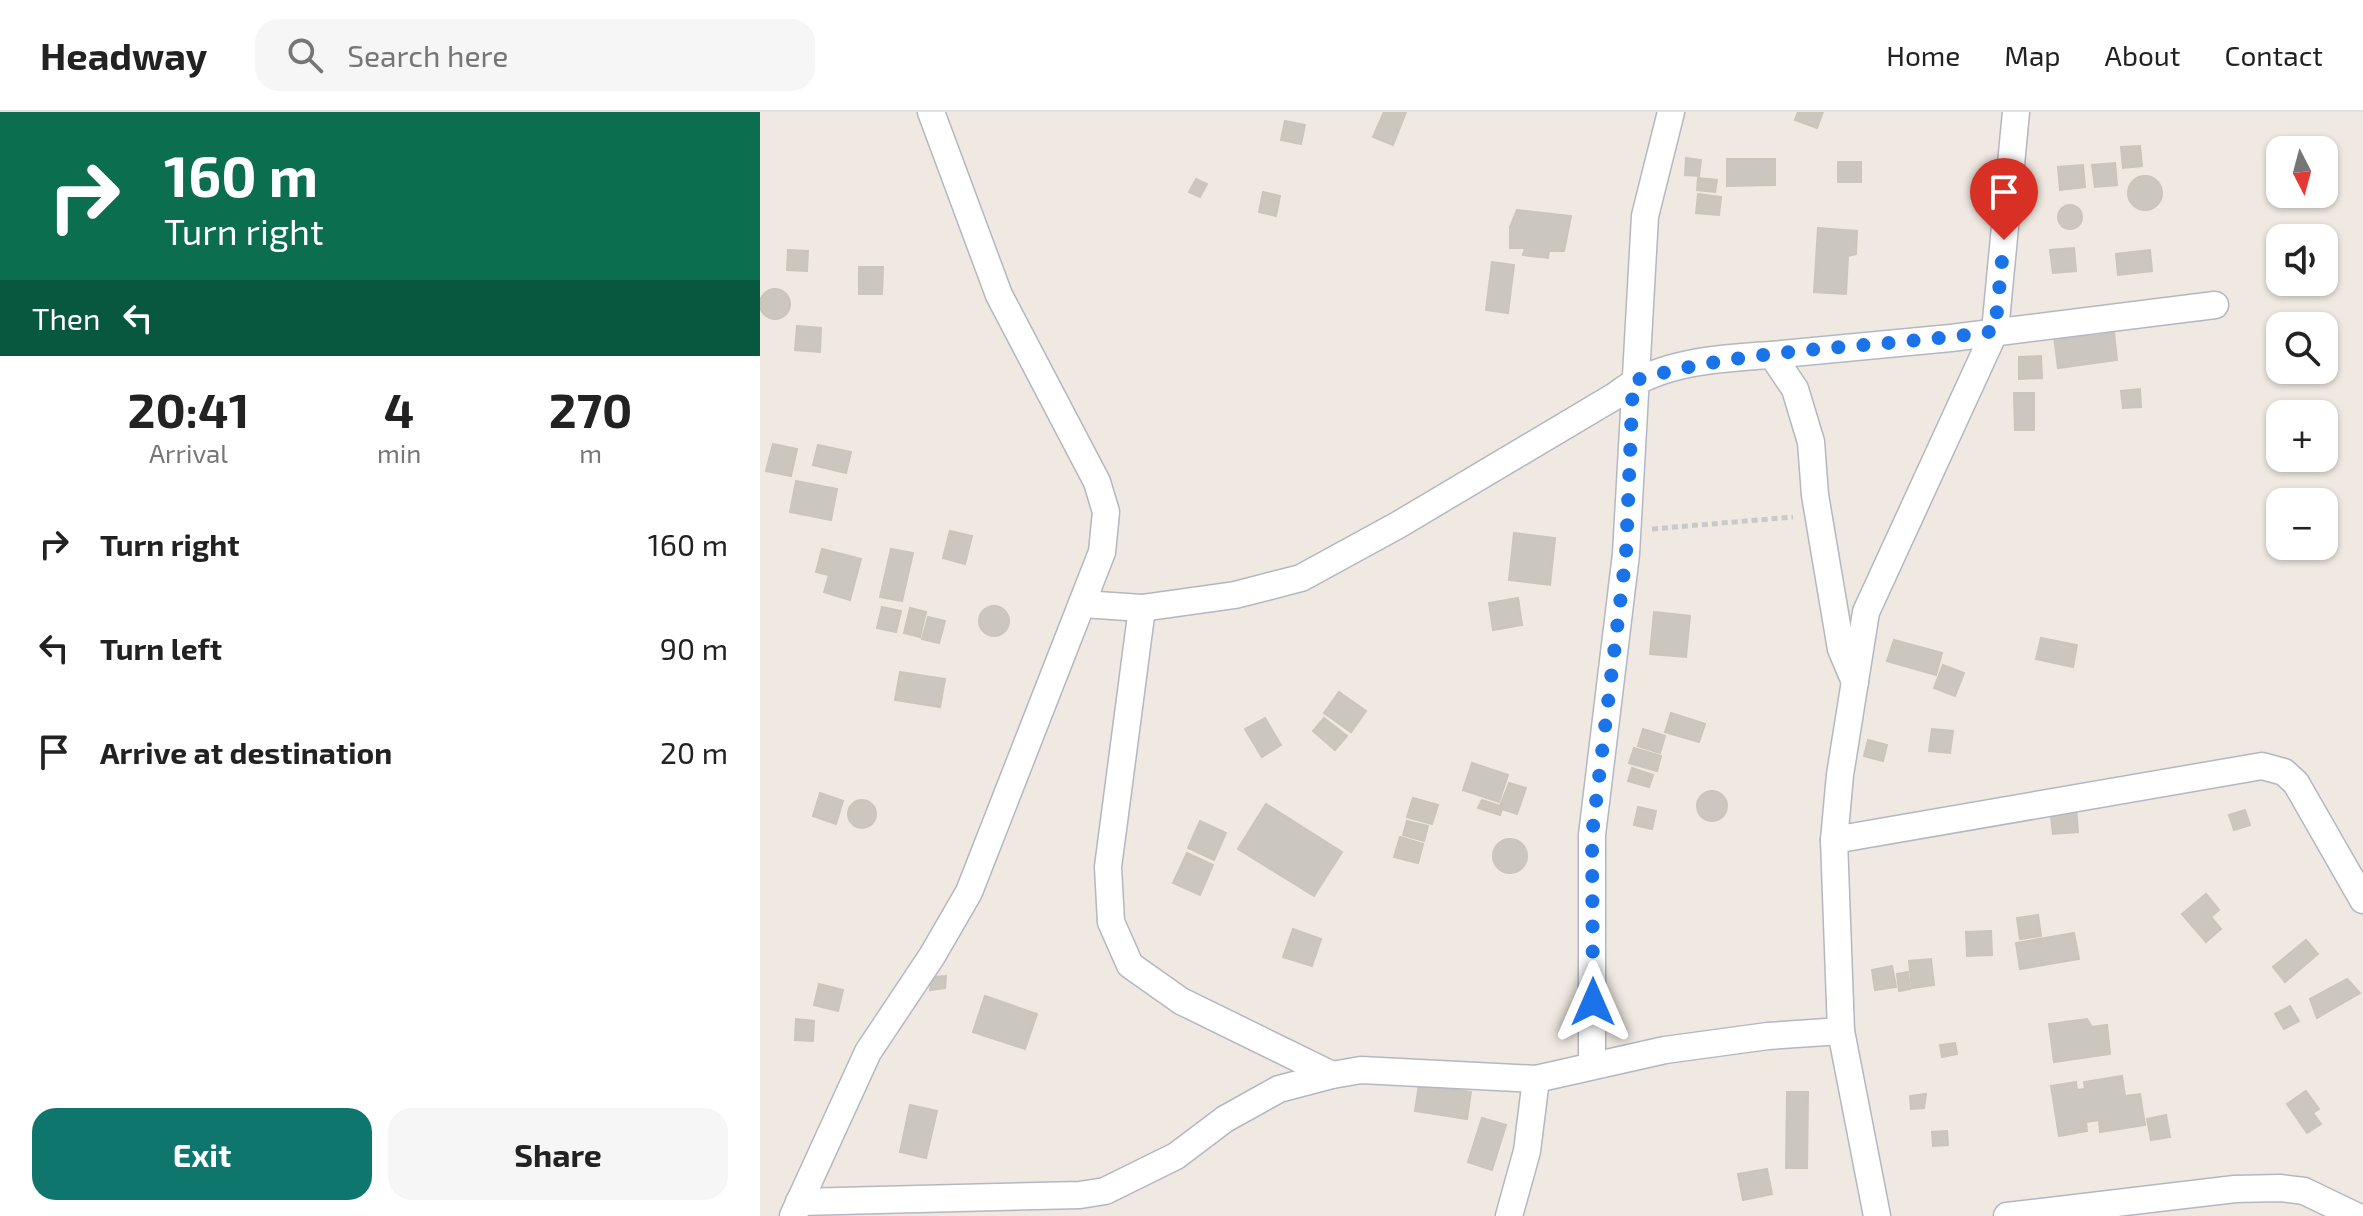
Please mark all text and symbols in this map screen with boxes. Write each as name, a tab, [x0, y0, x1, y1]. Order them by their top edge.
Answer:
search box	[255, 19, 815, 91]
text: Headway	[40, 32, 207, 78]
icon: search	[283, 33, 327, 77]
text: Search here	[347, 37, 508, 73]
text: Home	[1886, 38, 1960, 72]
text: Map	[2004, 38, 2061, 72]
text: About	[2105, 38, 2180, 72]
text: Contact	[2224, 38, 2323, 72]
north arrow	[2266, 136, 2338, 208]
map controls	[2266, 136, 2338, 560]
text: 160 m	[164, 141, 318, 208]
icon: right	[32, 144, 136, 248]
pin	[1970, 158, 2038, 240]
icon: arrive	[1982, 170, 2026, 214]
text: Turn right	[164, 209, 324, 252]
button: sound	[2266, 224, 2338, 296]
icon: left	[116, 296, 160, 340]
text: Then	[32, 300, 100, 336]
button: search	[2266, 312, 2338, 384]
text: 20:41	[128, 380, 249, 438]
text: 4	[384, 380, 414, 438]
text: 270	[549, 380, 632, 438]
button: +	[2266, 400, 2338, 472]
text: Arrival	[149, 437, 228, 468]
text: min	[377, 437, 421, 468]
text: m	[579, 437, 602, 468]
button: −	[2266, 488, 2338, 560]
icon: right	[32, 522, 76, 566]
text: Turn right	[100, 526, 240, 562]
text: 160 m	[648, 526, 728, 562]
icon: left	[32, 626, 76, 670]
text: Turn left	[100, 630, 222, 666]
text: 90 m	[660, 630, 728, 666]
icon: arrive	[32, 730, 76, 774]
text: Arrive at destination	[100, 734, 392, 770]
text: 20 m	[660, 734, 728, 770]
position arrow	[1551, 960, 1635, 1044]
button: Exit	[32, 1108, 372, 1200]
button: Share	[388, 1108, 728, 1200]

